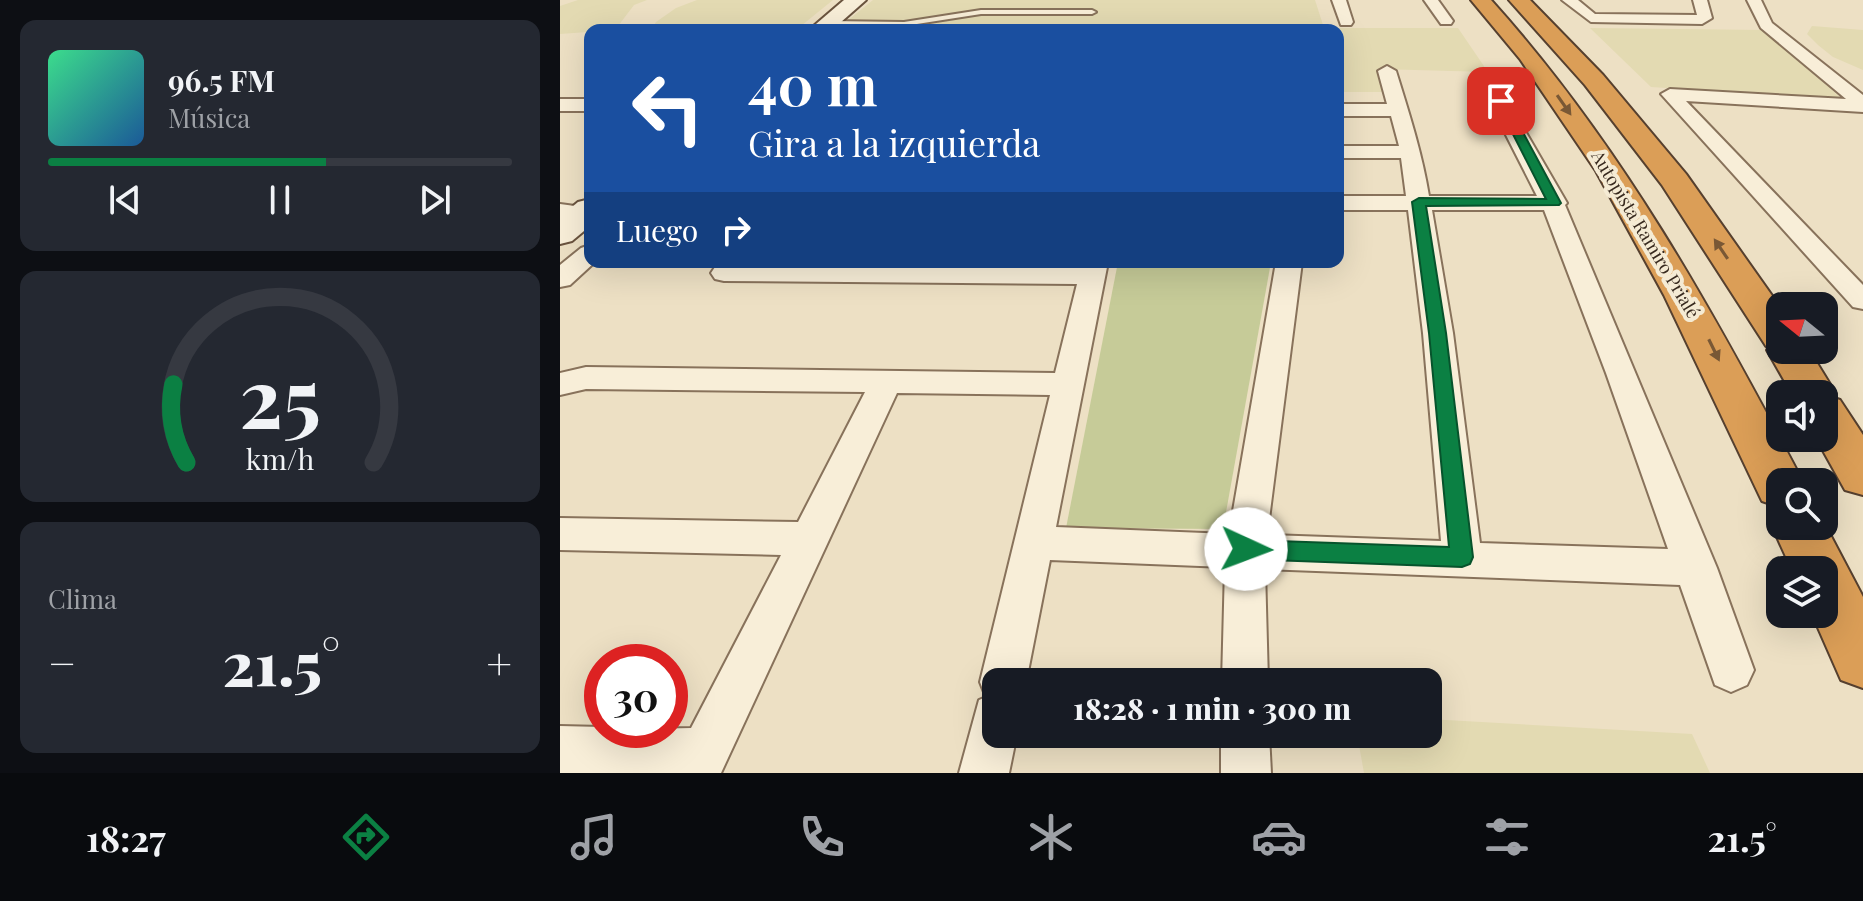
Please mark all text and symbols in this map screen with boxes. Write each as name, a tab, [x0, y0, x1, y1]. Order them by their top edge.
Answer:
text: 40 m	[748, 46, 877, 121]
icon: left	[616, 56, 720, 160]
text: 96.5 FM	[168, 60, 275, 100]
pin	[1467, 67, 1535, 135]
icon: arrive	[1479, 79, 1523, 123]
one-way arrow	[1556, 94, 1571, 115]
text: Música	[168, 100, 250, 135]
text: Gira a la izquierda	[748, 118, 1040, 166]
street label: Autopista Ramiro Prialé	[1586, 145, 1706, 322]
icon: previous	[103, 178, 147, 222]
icon: pause	[258, 178, 302, 222]
icon: next	[413, 178, 457, 222]
icon: right	[714, 208, 758, 252]
text: Luego	[616, 210, 698, 250]
one-way arrow	[1714, 239, 1729, 260]
north arrow	[1766, 292, 1838, 364]
map controls	[1766, 292, 1838, 628]
text: 25	[239, 338, 321, 449]
one-way arrow	[1707, 339, 1721, 362]
button: sound	[1766, 380, 1838, 452]
text: km/h	[246, 439, 314, 477]
button: search	[1766, 468, 1838, 540]
position arrow	[1204, 507, 1288, 591]
button: layers	[1766, 556, 1838, 628]
text: Clima	[48, 581, 117, 616]
text: 21.5°	[223, 621, 340, 701]
text: −	[48, 632, 76, 691]
text: +	[486, 632, 512, 691]
speed limit sign: 30	[584, 644, 688, 748]
text: 18:28 · 1 min · 300 m	[1073, 688, 1351, 728]
icon: directions	[338, 809, 394, 865]
icon: music	[566, 809, 622, 865]
icon: phone	[794, 809, 850, 865]
icon: climate	[1023, 809, 1079, 865]
icon: car	[1251, 809, 1307, 865]
icon: filters	[1479, 809, 1535, 865]
text: 18:27	[86, 813, 166, 861]
text: 21.5°	[1707, 813, 1777, 861]

